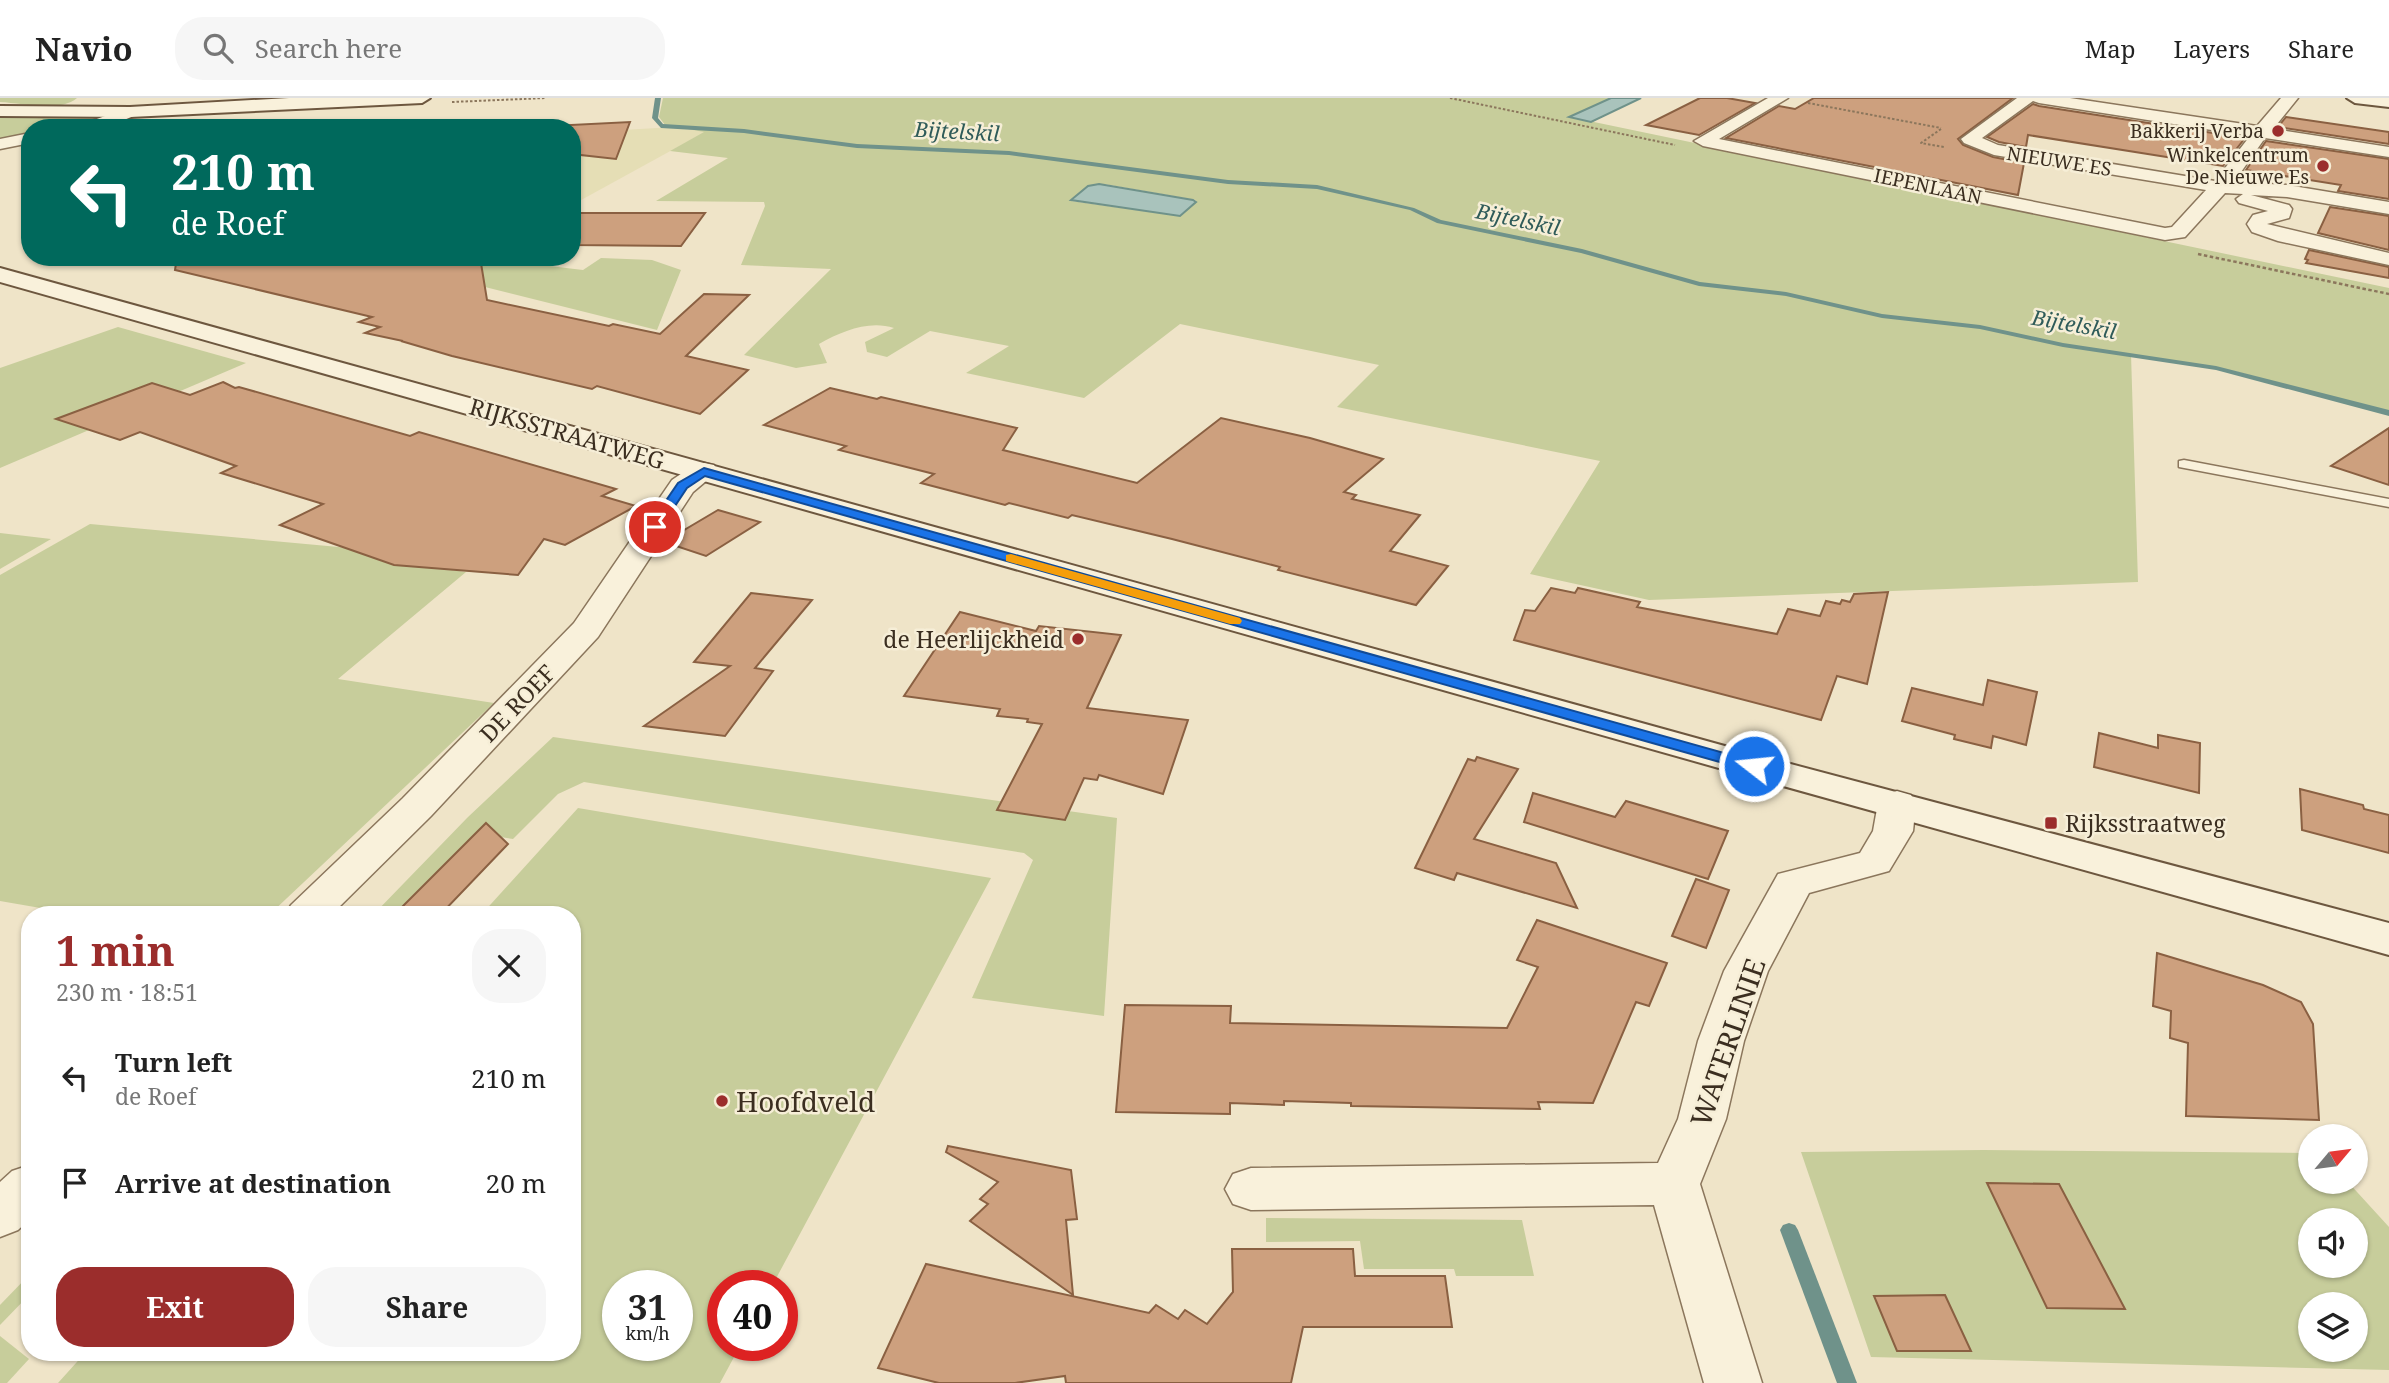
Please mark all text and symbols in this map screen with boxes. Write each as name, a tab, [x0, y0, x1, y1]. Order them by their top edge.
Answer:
search box	[175, 17, 665, 80]
text: Navio	[35, 26, 133, 71]
icon: search	[199, 29, 237, 67]
text: Search here	[255, 30, 402, 66]
text: Map	[2085, 32, 2136, 65]
text: Layers	[2174, 32, 2250, 65]
text: Share	[2288, 32, 2354, 65]
water label: Bijtelskil	[913, 115, 1001, 147]
place label: Bakkerij Verba	[2130, 118, 2264, 144]
marker: Bakkerij Verba	[2270, 123, 2286, 139]
text: 210 m	[171, 138, 315, 204]
street label: NIEUWE ES	[2005, 140, 2113, 182]
place label: Winkelcentrum De Nieuwe Es	[2167, 142, 2309, 190]
icon: left	[56, 147, 147, 238]
marker: Winkelcentrum De Nieuwe Es	[2315, 158, 2331, 174]
street label: IEPENLAAN	[1872, 162, 1984, 210]
water label: Bijtelskil	[1472, 196, 1563, 242]
text: de Roef	[171, 201, 284, 244]
water label: Bijtelskil	[2029, 303, 2119, 345]
street label: RIJKSSTRAATWEG	[466, 390, 668, 476]
pin	[625, 497, 685, 557]
icon: arrive	[636, 508, 674, 546]
place label: de Heerlijckheid	[883, 623, 1064, 655]
marker: de Heerlijckheid	[1070, 631, 1086, 647]
street label: DE ROEF	[472, 657, 562, 749]
position arrow	[1717, 729, 1791, 803]
place label: Rijksstraatweg	[2065, 807, 2226, 839]
marker: Rijksstraatweg	[2043, 815, 2059, 831]
text: 1 min	[56, 921, 175, 978]
button: close	[472, 929, 546, 1003]
street label: WATERLINIE	[1681, 953, 1773, 1131]
text: 230 m · 18:51	[56, 976, 198, 1008]
text: Turn left	[115, 1044, 232, 1080]
icon: left	[56, 1059, 94, 1097]
text: 210 m	[471, 1060, 546, 1096]
text: de Roef	[115, 1080, 197, 1112]
place label: Hoofdveld	[736, 1082, 875, 1120]
marker: Hoofdveld	[714, 1093, 730, 1109]
north arrow	[2298, 1124, 2368, 1194]
map controls	[2298, 1124, 2368, 1362]
icon: arrive	[56, 1164, 94, 1202]
text: Arrive at destination	[115, 1165, 391, 1201]
text: 20 m	[486, 1165, 546, 1201]
button: sound	[2298, 1208, 2368, 1278]
button: Exit	[56, 1267, 294, 1347]
button: Share	[308, 1267, 546, 1347]
speed limit sign: 40	[707, 1270, 798, 1361]
text: 31	[628, 1283, 667, 1330]
button: layers	[2298, 1292, 2368, 1362]
text: km/h	[625, 1321, 670, 1345]

